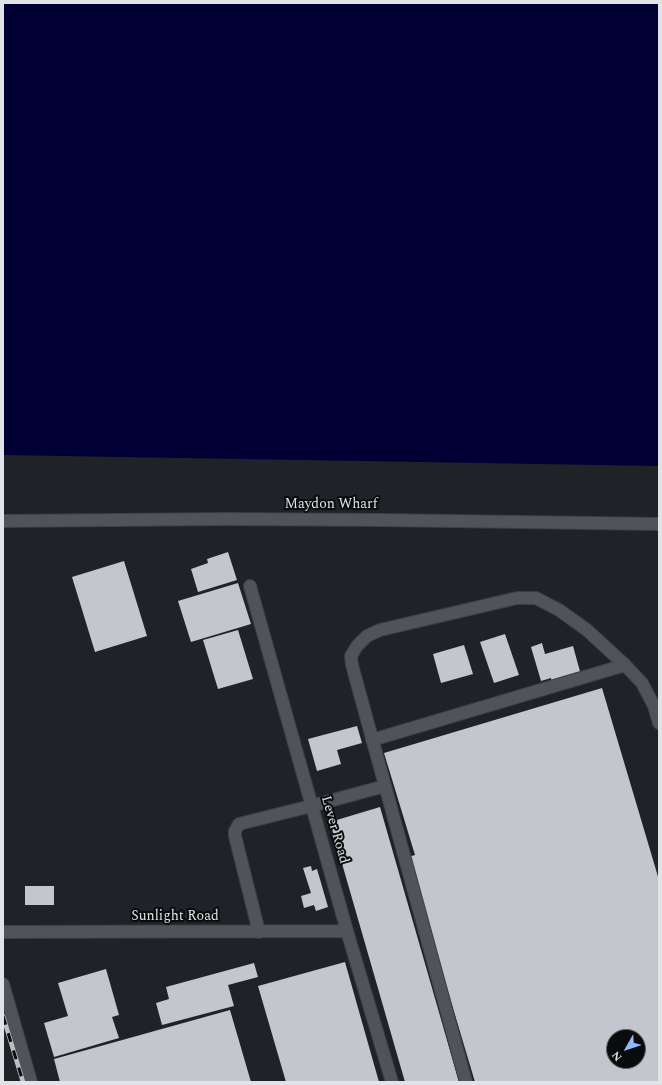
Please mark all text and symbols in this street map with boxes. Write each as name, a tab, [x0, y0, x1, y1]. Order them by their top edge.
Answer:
street label: Maydon Wharf	[284, 497, 378, 513]
street label: Lever Road	[316, 794, 352, 866]
street label: Sunlight Road	[131, 909, 219, 925]
north arrow	[606, 1029, 646, 1069]
text: N	[608, 1047, 627, 1065]

